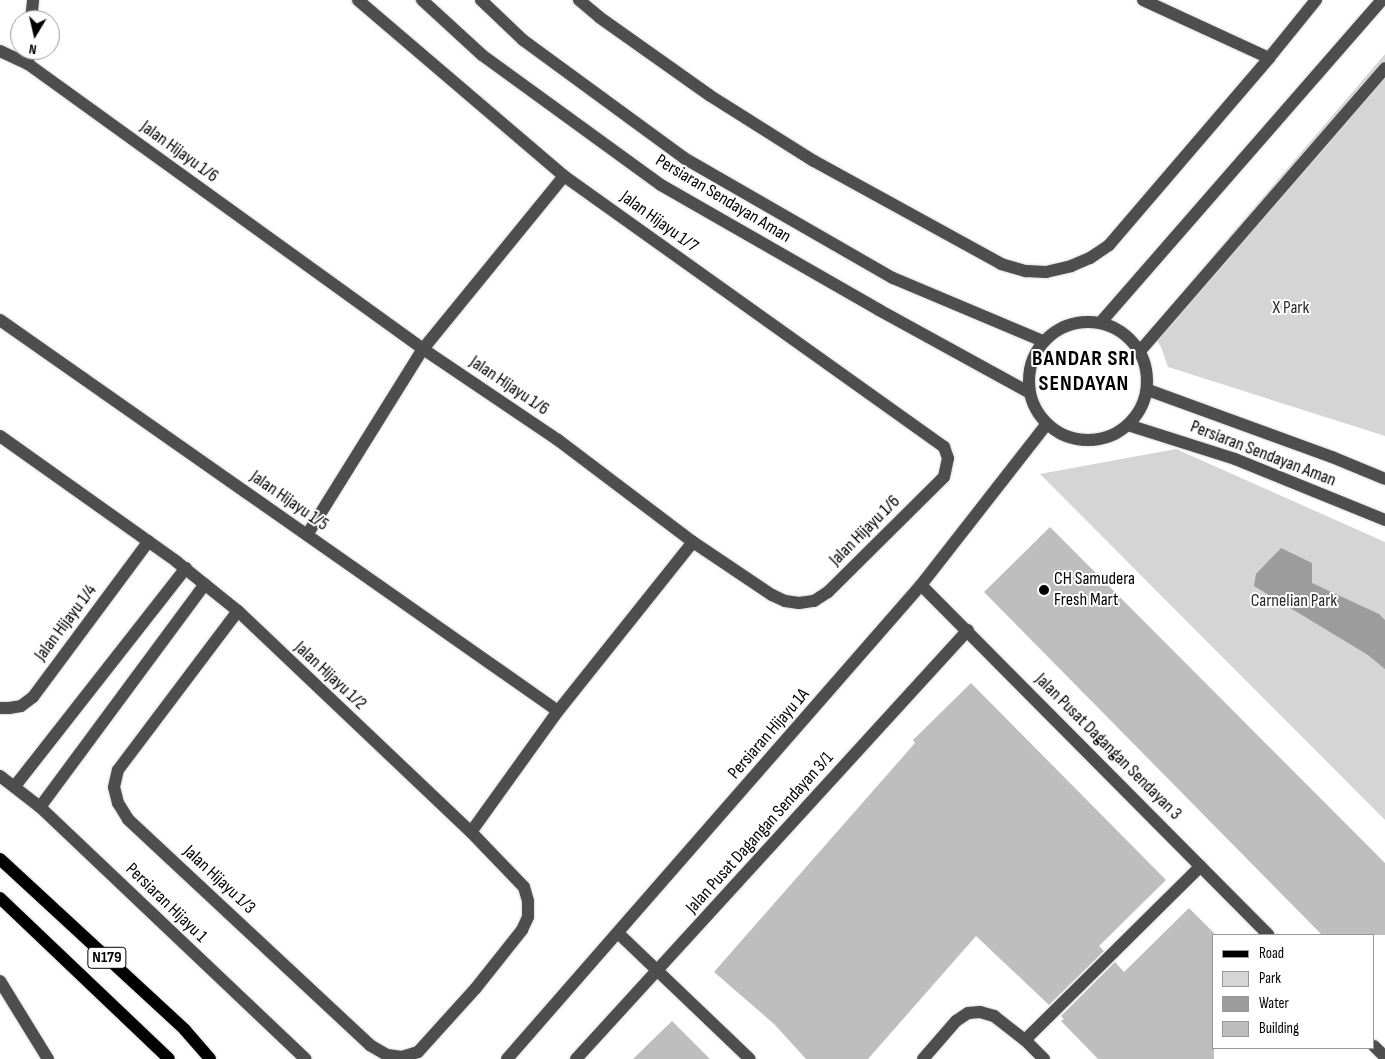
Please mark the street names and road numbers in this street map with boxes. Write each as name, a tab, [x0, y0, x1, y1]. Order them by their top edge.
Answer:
street label: Jalan Hijayu 1/6	[136, 117, 222, 187]
street label: Persiaran Sendayan Aman	[651, 150, 795, 248]
street label: Jalan Hijayu 1/7	[616, 186, 702, 258]
street label: Jalan Hijayu 1/6	[465, 352, 553, 420]
street label: Persiaran Sendayan Aman	[1187, 416, 1339, 492]
street label: Jalan Hijayu 1/5	[246, 466, 332, 536]
street label: Jalan Hijayu 1/6	[825, 491, 905, 571]
street label: Jalan Hijayu 1/4	[30, 581, 102, 665]
street label: Jalan Hijayu 1/2	[290, 637, 370, 715]
street label: Jalan Pusat Dagangan Sendayan 3	[1030, 669, 1186, 825]
street label: Persiaran Hijayu 1A	[724, 684, 814, 784]
street label: Jalan Pusat Dagangan Sendayan 3/1	[682, 748, 838, 918]
street label: Jalan Hijayu 1/3	[178, 841, 260, 919]
street label: Persiaran Hijayu 1	[121, 859, 211, 947]
road number: N179	[87, 944, 127, 971]

